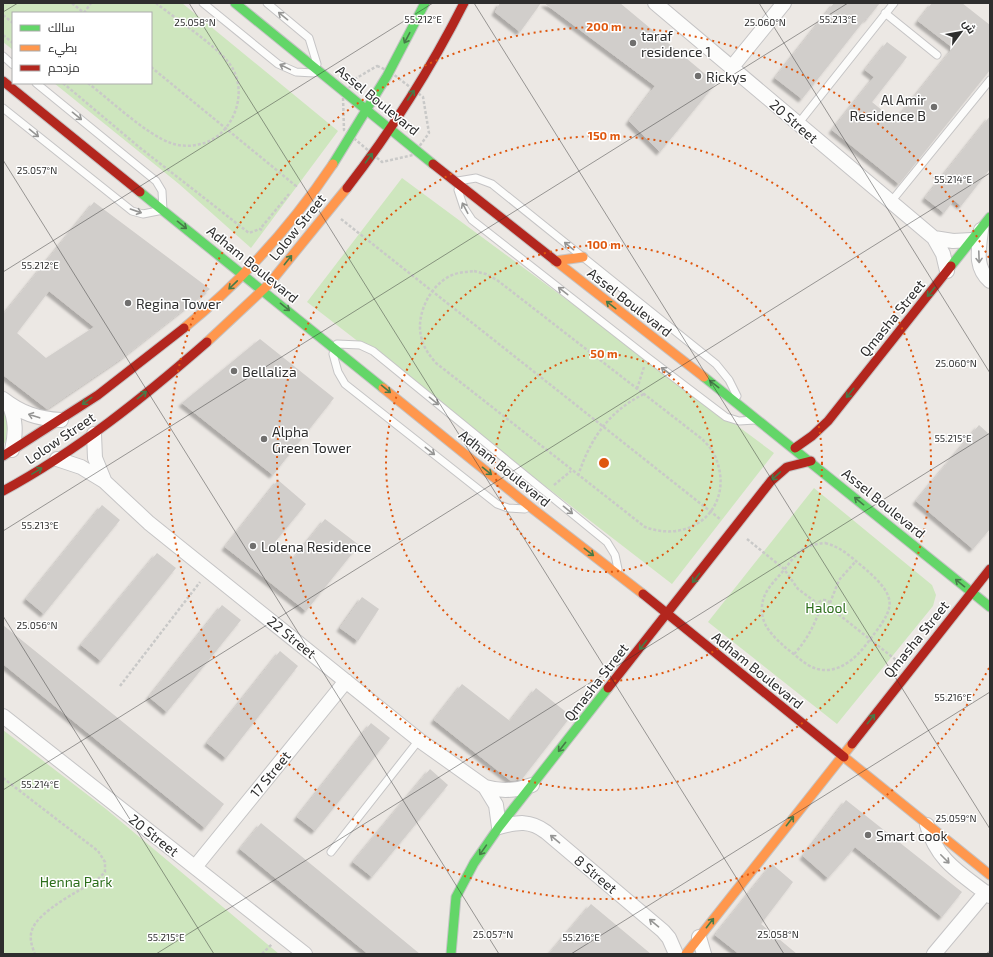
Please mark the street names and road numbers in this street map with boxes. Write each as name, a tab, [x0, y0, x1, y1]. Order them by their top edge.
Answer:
street label: Assel Boulevard	[333, 61, 423, 139]
street label: 20 Street	[766, 95, 822, 147]
street label: Lolow Street	[265, 190, 329, 264]
street label: Adham Boulevard	[204, 222, 302, 306]
street label: Assel Boulevard	[585, 264, 675, 340]
street label: Qmasha Street	[856, 276, 928, 360]
street label: Lolow Street	[22, 408, 98, 468]
street label: Adham Boulevard	[456, 426, 554, 510]
street label: Assel Boulevard	[839, 464, 929, 542]
street label: Qmasha Street	[880, 597, 952, 681]
street label: 22 Street	[264, 612, 320, 662]
street label: Adham Boulevard	[709, 628, 807, 712]
street label: Qmasha Street	[560, 640, 632, 724]
street label: 17 Street	[246, 747, 294, 801]
street label: 20 Street	[126, 810, 182, 860]
street label: 8 Street	[571, 851, 621, 897]

